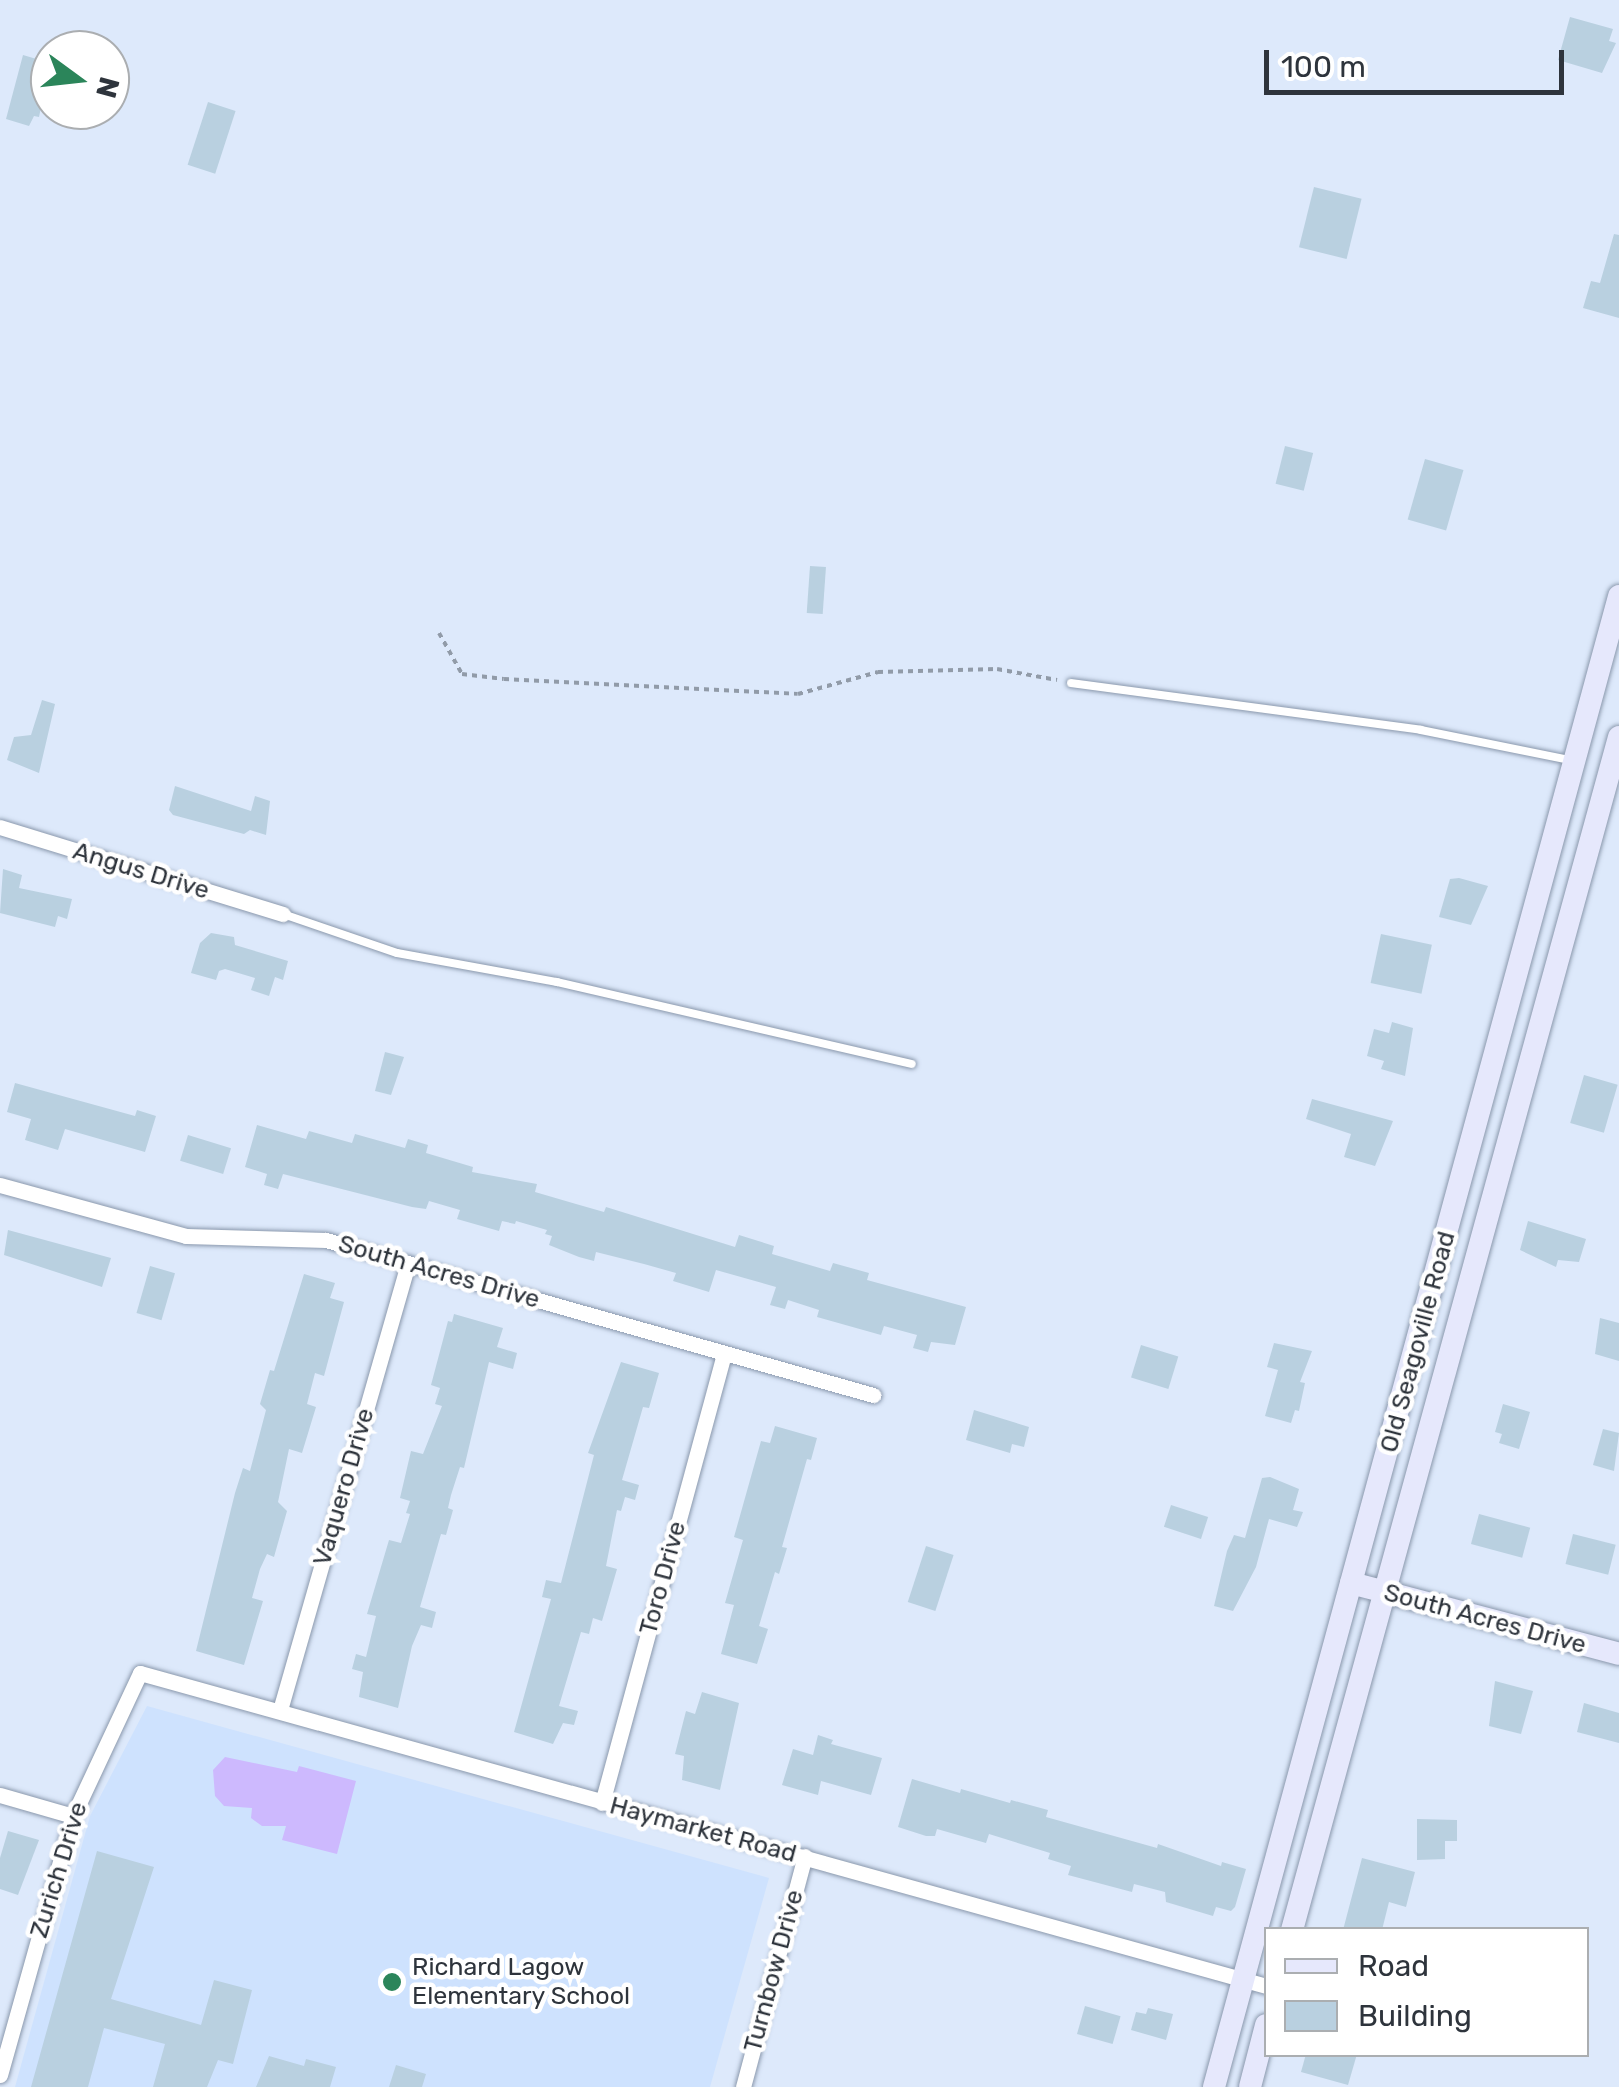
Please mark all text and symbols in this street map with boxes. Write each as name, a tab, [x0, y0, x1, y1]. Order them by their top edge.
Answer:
north arrow	[30, 30, 130, 130]
scale bar	[1269, 30, 1569, 92]
text: 100 m	[1281, 49, 1366, 85]
text: N	[89, 73, 126, 101]
street label: Angus Drive	[69, 836, 213, 906]
street label: Old Seagoville Road	[1374, 1228, 1462, 1456]
street label: South Acres Drive	[335, 1229, 543, 1315]
street label: Vaquero Drive	[307, 1405, 381, 1569]
street label: Toro Drive	[633, 1518, 693, 1638]
street label: South Acres Drive	[1380, 1577, 1590, 1661]
street label: Haymarket Road	[606, 1791, 800, 1869]
street label: Zurich Drive	[24, 1798, 94, 1942]
street label: Turnbow Drive	[738, 1886, 810, 2056]
legend	[1264, 1927, 1589, 2057]
text: Road	[1358, 1948, 1429, 1984]
place label: Richard Lagow Elementary School	[412, 1953, 631, 2012]
marker: Richard Lagow Elementary School	[381, 1971, 403, 1993]
text: Building	[1358, 1998, 1472, 2034]

